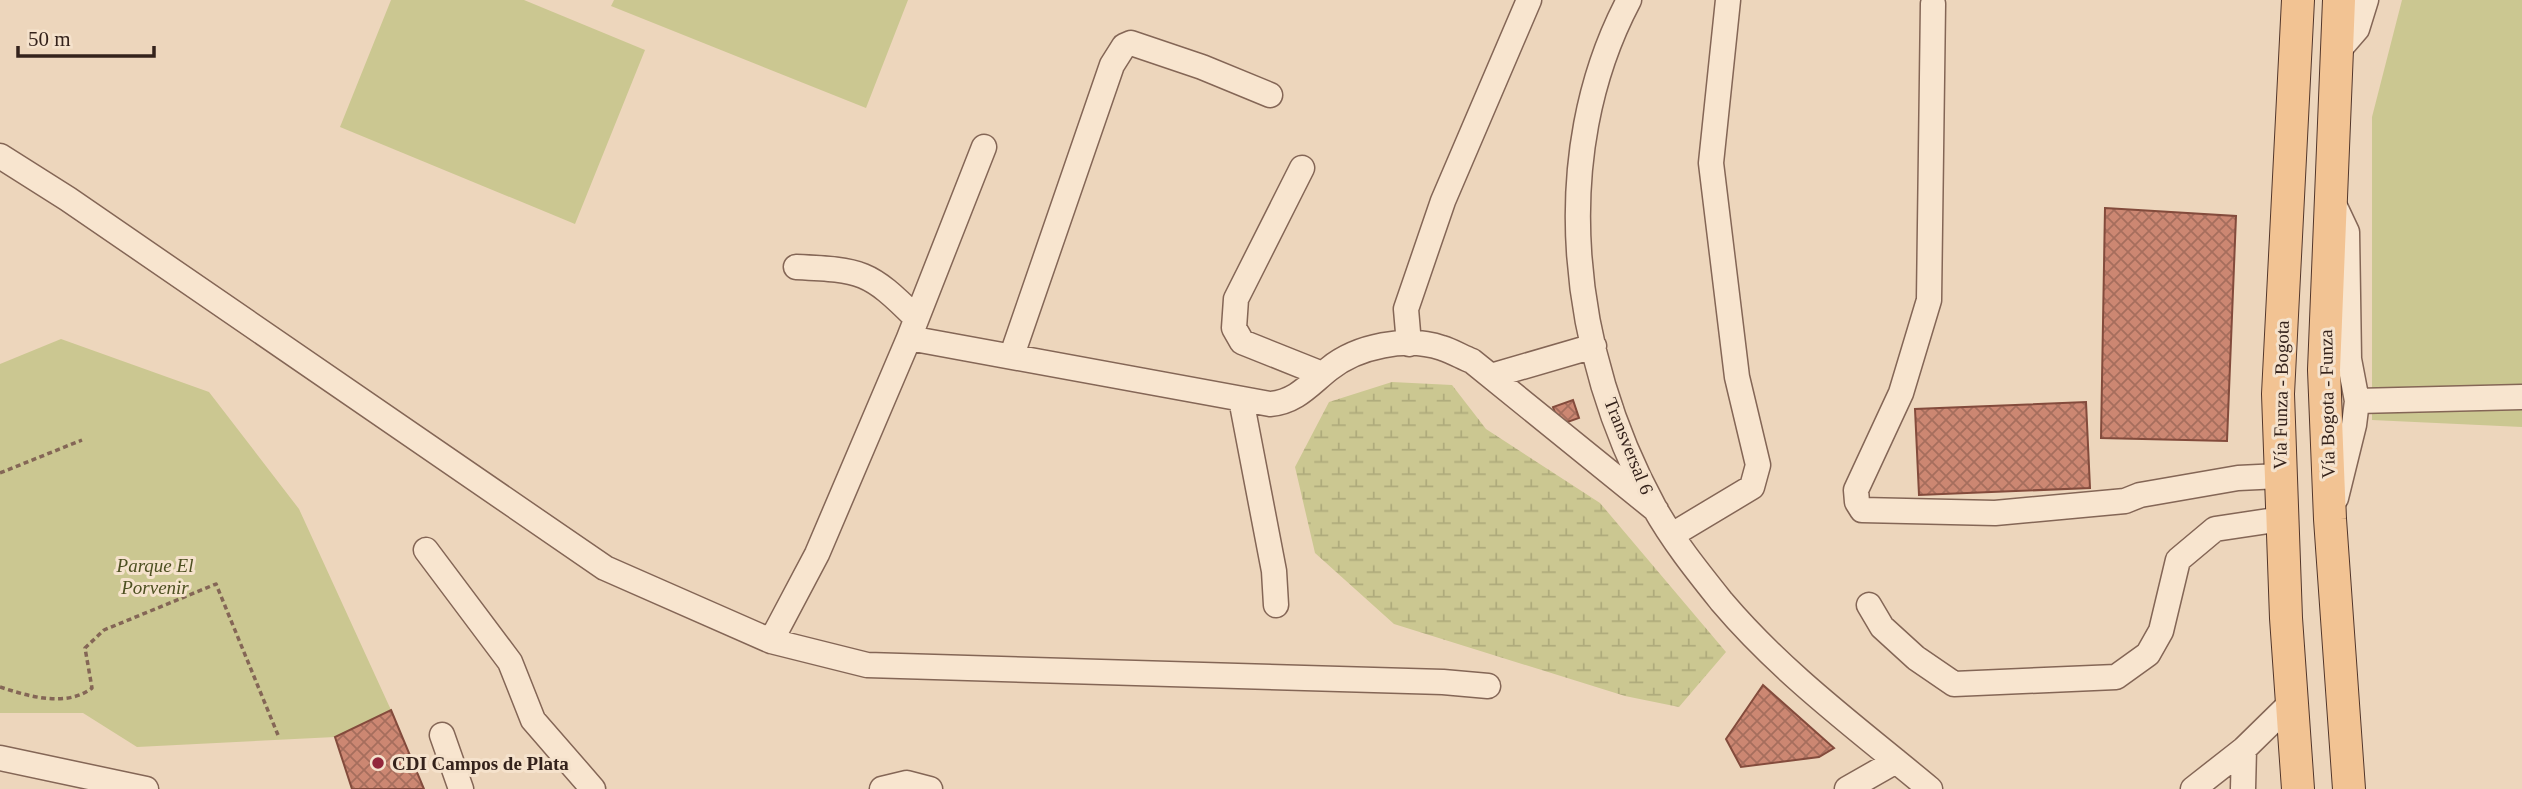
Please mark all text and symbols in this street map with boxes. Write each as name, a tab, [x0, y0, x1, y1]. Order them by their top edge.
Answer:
scale bar	[18, 14, 154, 58]
text: 50 m	[28, 27, 71, 51]
street label: Vía Funza - Bogota	[2269, 320, 2293, 470]
street label: Vía Bogota - Funza	[2315, 329, 2339, 479]
street label: Transversal 6	[1600, 395, 1658, 497]
park label: Parque El Porvenir	[116, 555, 193, 598]
place label: CDI Campos de Plata	[392, 753, 569, 774]
marker: CDI Campos de Plata	[370, 755, 386, 771]

